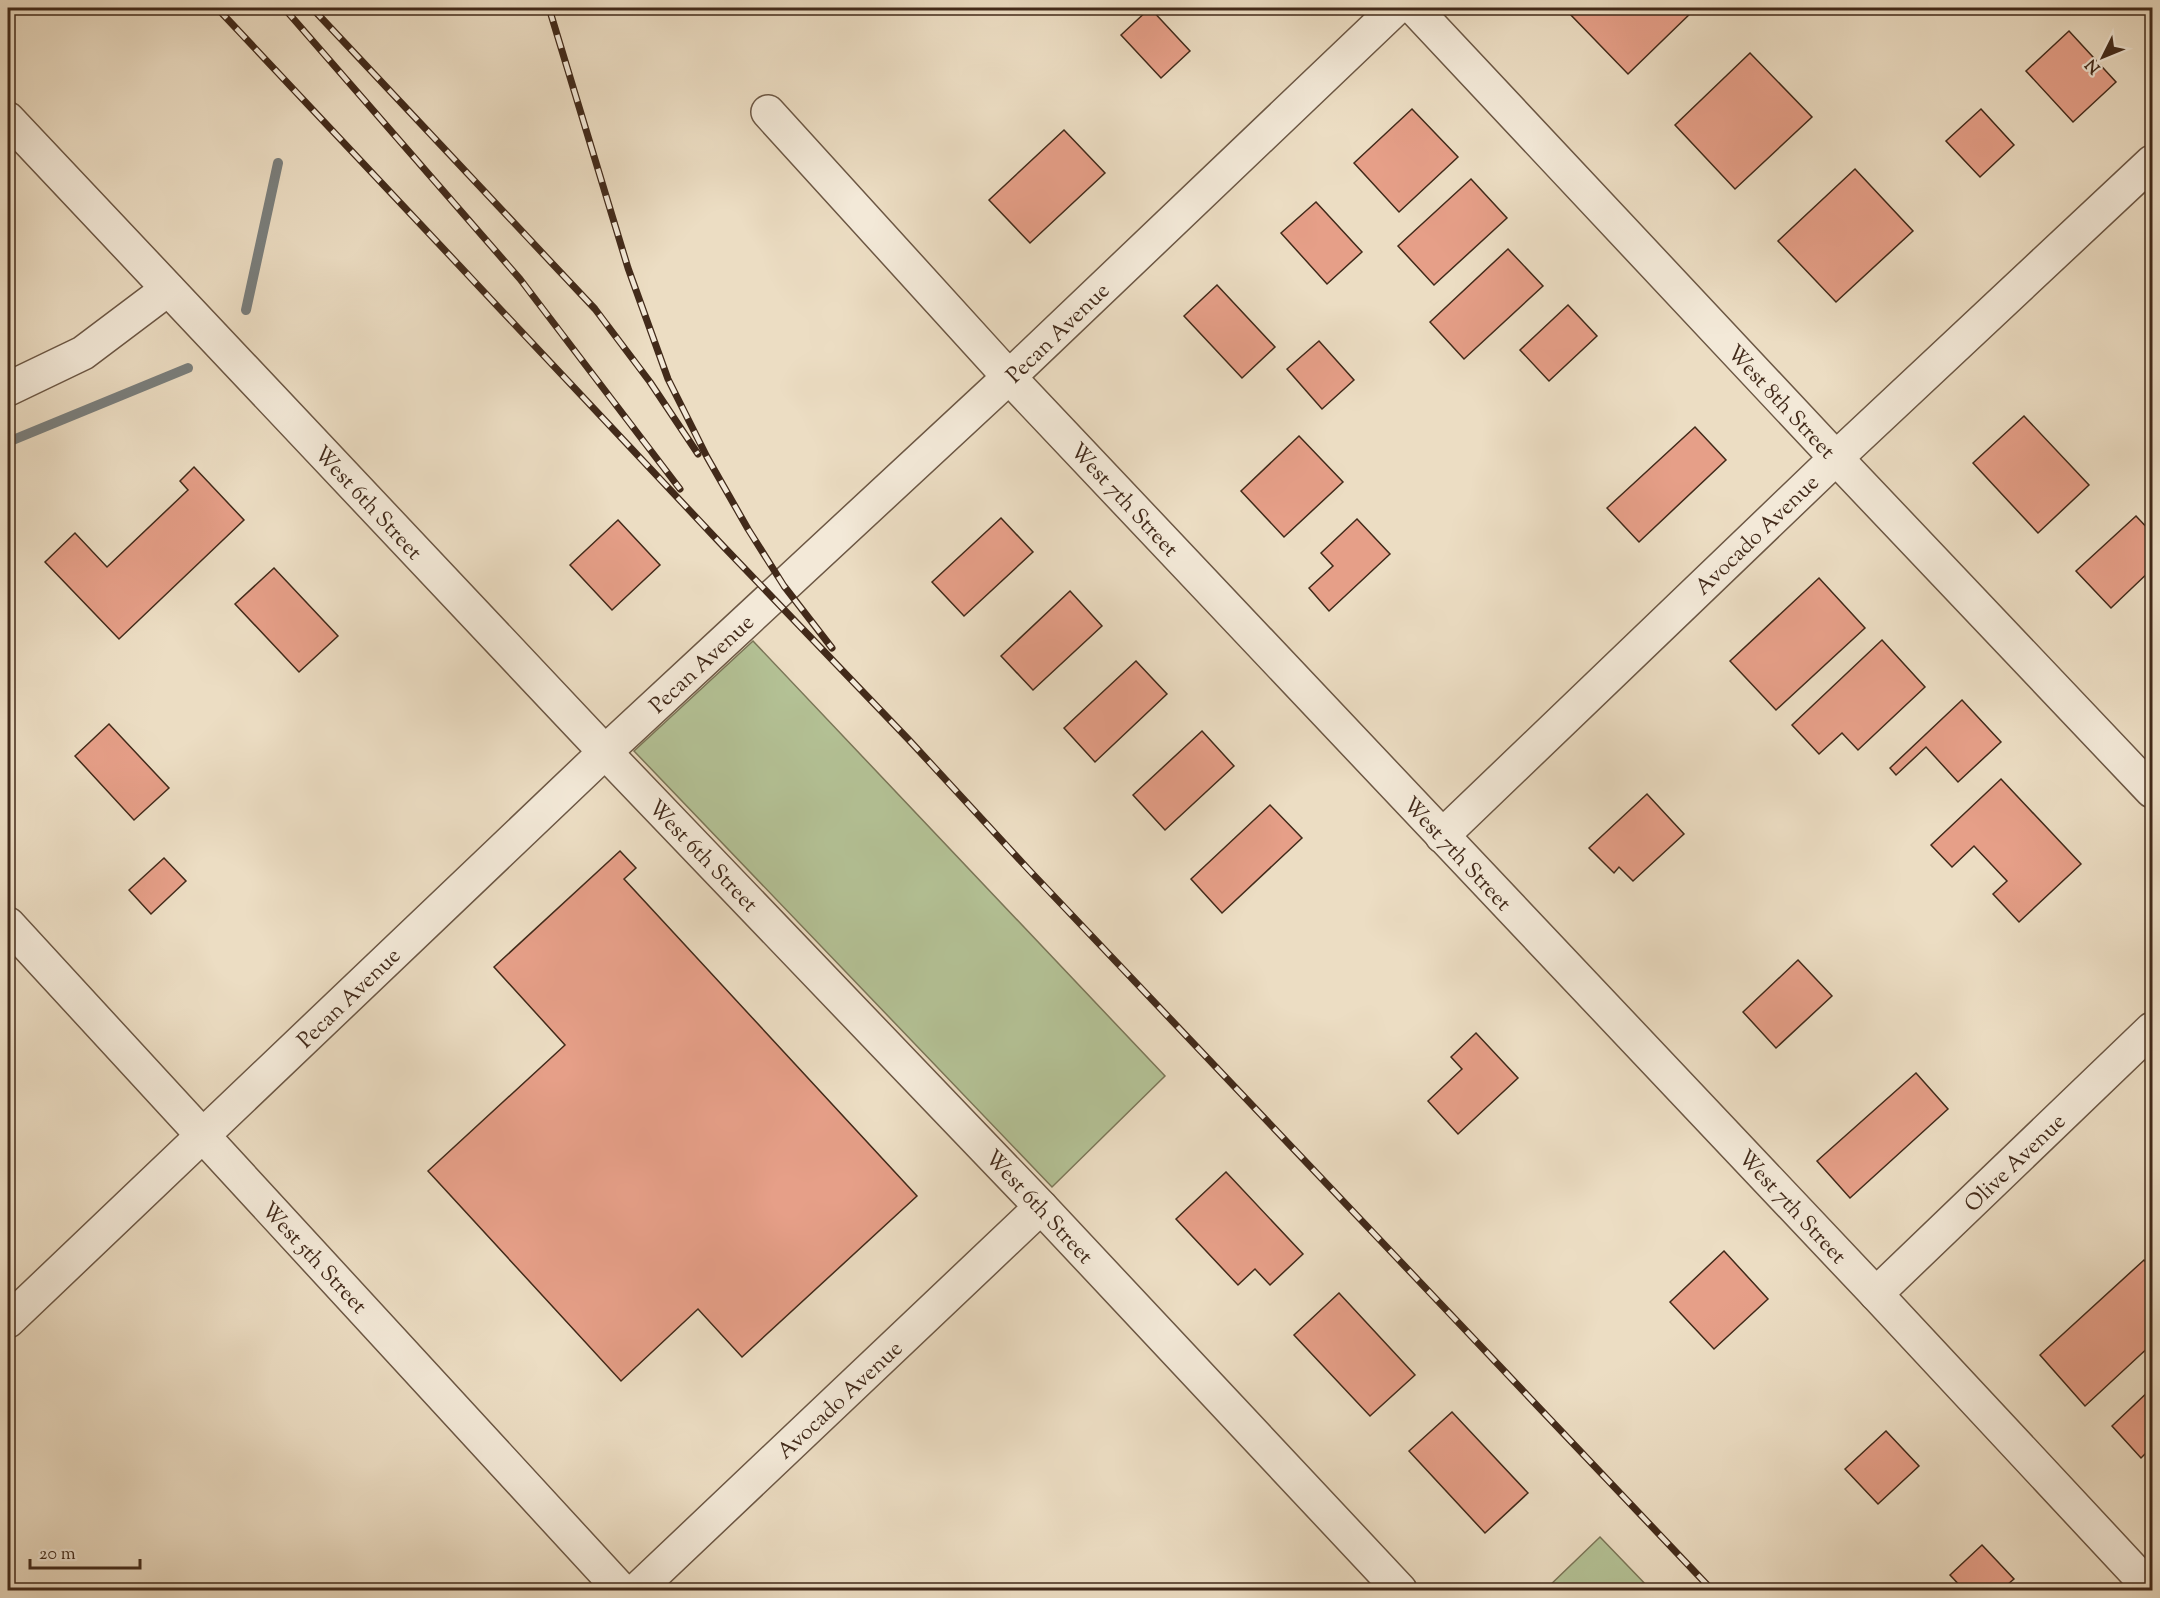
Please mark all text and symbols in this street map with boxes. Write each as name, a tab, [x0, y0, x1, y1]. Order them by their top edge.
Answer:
north arrow	[2073, 27, 2133, 87]
text: N	[2081, 53, 2107, 78]
street label: Pecan Avenue	[1000, 276, 1118, 392]
street label: West 8th Street	[1718, 339, 1842, 468]
street label: West 7th Street	[1061, 437, 1185, 566]
street label: West 6th Street	[305, 440, 429, 569]
street label: Avocado Avenue	[1689, 468, 1827, 604]
street label: Pecan Avenue	[643, 608, 763, 722]
street label: West 7th Street	[1394, 791, 1518, 920]
street label: West 6th Street	[640, 793, 764, 921]
street label: Pecan Avenue	[291, 941, 409, 1057]
street label: Olive Avenue	[1958, 1107, 2074, 1221]
street label: West 6th Street	[976, 1144, 1100, 1273]
street label: West 7th Street	[1729, 1144, 1853, 1273]
street label: West 5th Street	[252, 1196, 374, 1323]
street label: Avocado Avenue	[771, 1334, 911, 1468]
scale bar	[30, 1532, 140, 1570]
text: 20 m	[39, 1542, 76, 1568]

